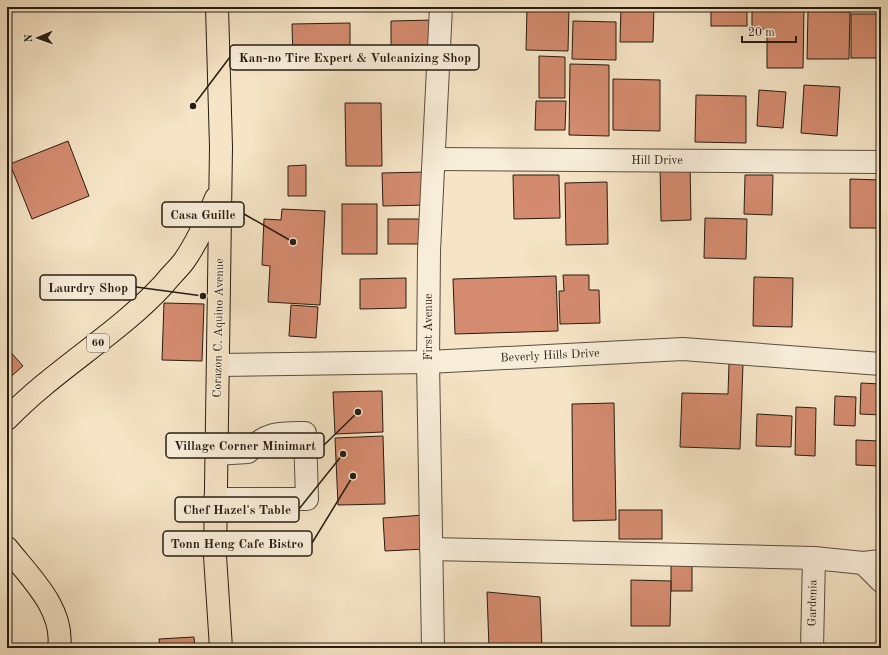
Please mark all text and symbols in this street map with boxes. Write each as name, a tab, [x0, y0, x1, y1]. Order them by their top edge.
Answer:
north arrow	[18, 18, 58, 58]
scale bar	[742, 18, 796, 44]
text: 20 m	[748, 27, 775, 39]
text: N	[24, 33, 35, 43]
callout: Kan-no Tire Expert & Vulcanizing Shop	[230, 45, 479, 70]
text: Kan-no Tire Expert & Vulcanizing Shop	[239, 52, 471, 65]
street label: Hill Drive	[631, 155, 683, 167]
callout: Casa Guille	[162, 202, 244, 227]
text: Casa Guille	[170, 209, 236, 222]
street label: Corazon C. Aquino Avenue	[212, 258, 226, 398]
callout: Laurdry Shop	[40, 275, 136, 300]
text: Laurdry Shop	[48, 282, 128, 295]
street label: First Avenue	[423, 293, 435, 361]
road number: 60	[87, 334, 109, 352]
street label: Beverly Hills Drive	[500, 347, 600, 365]
callout: Village Corner Minimart	[166, 433, 324, 458]
text: Village Corner Minimart	[174, 440, 316, 453]
callout: Chef Hazel's Table	[175, 497, 299, 522]
text: Chef Hazel's Table	[183, 504, 291, 517]
callout: Tonn Heng Cafe Bistro	[163, 531, 312, 556]
text: Tonn Heng Cafe Bistro	[170, 538, 304, 551]
street label: Gardenia	[807, 579, 819, 627]

